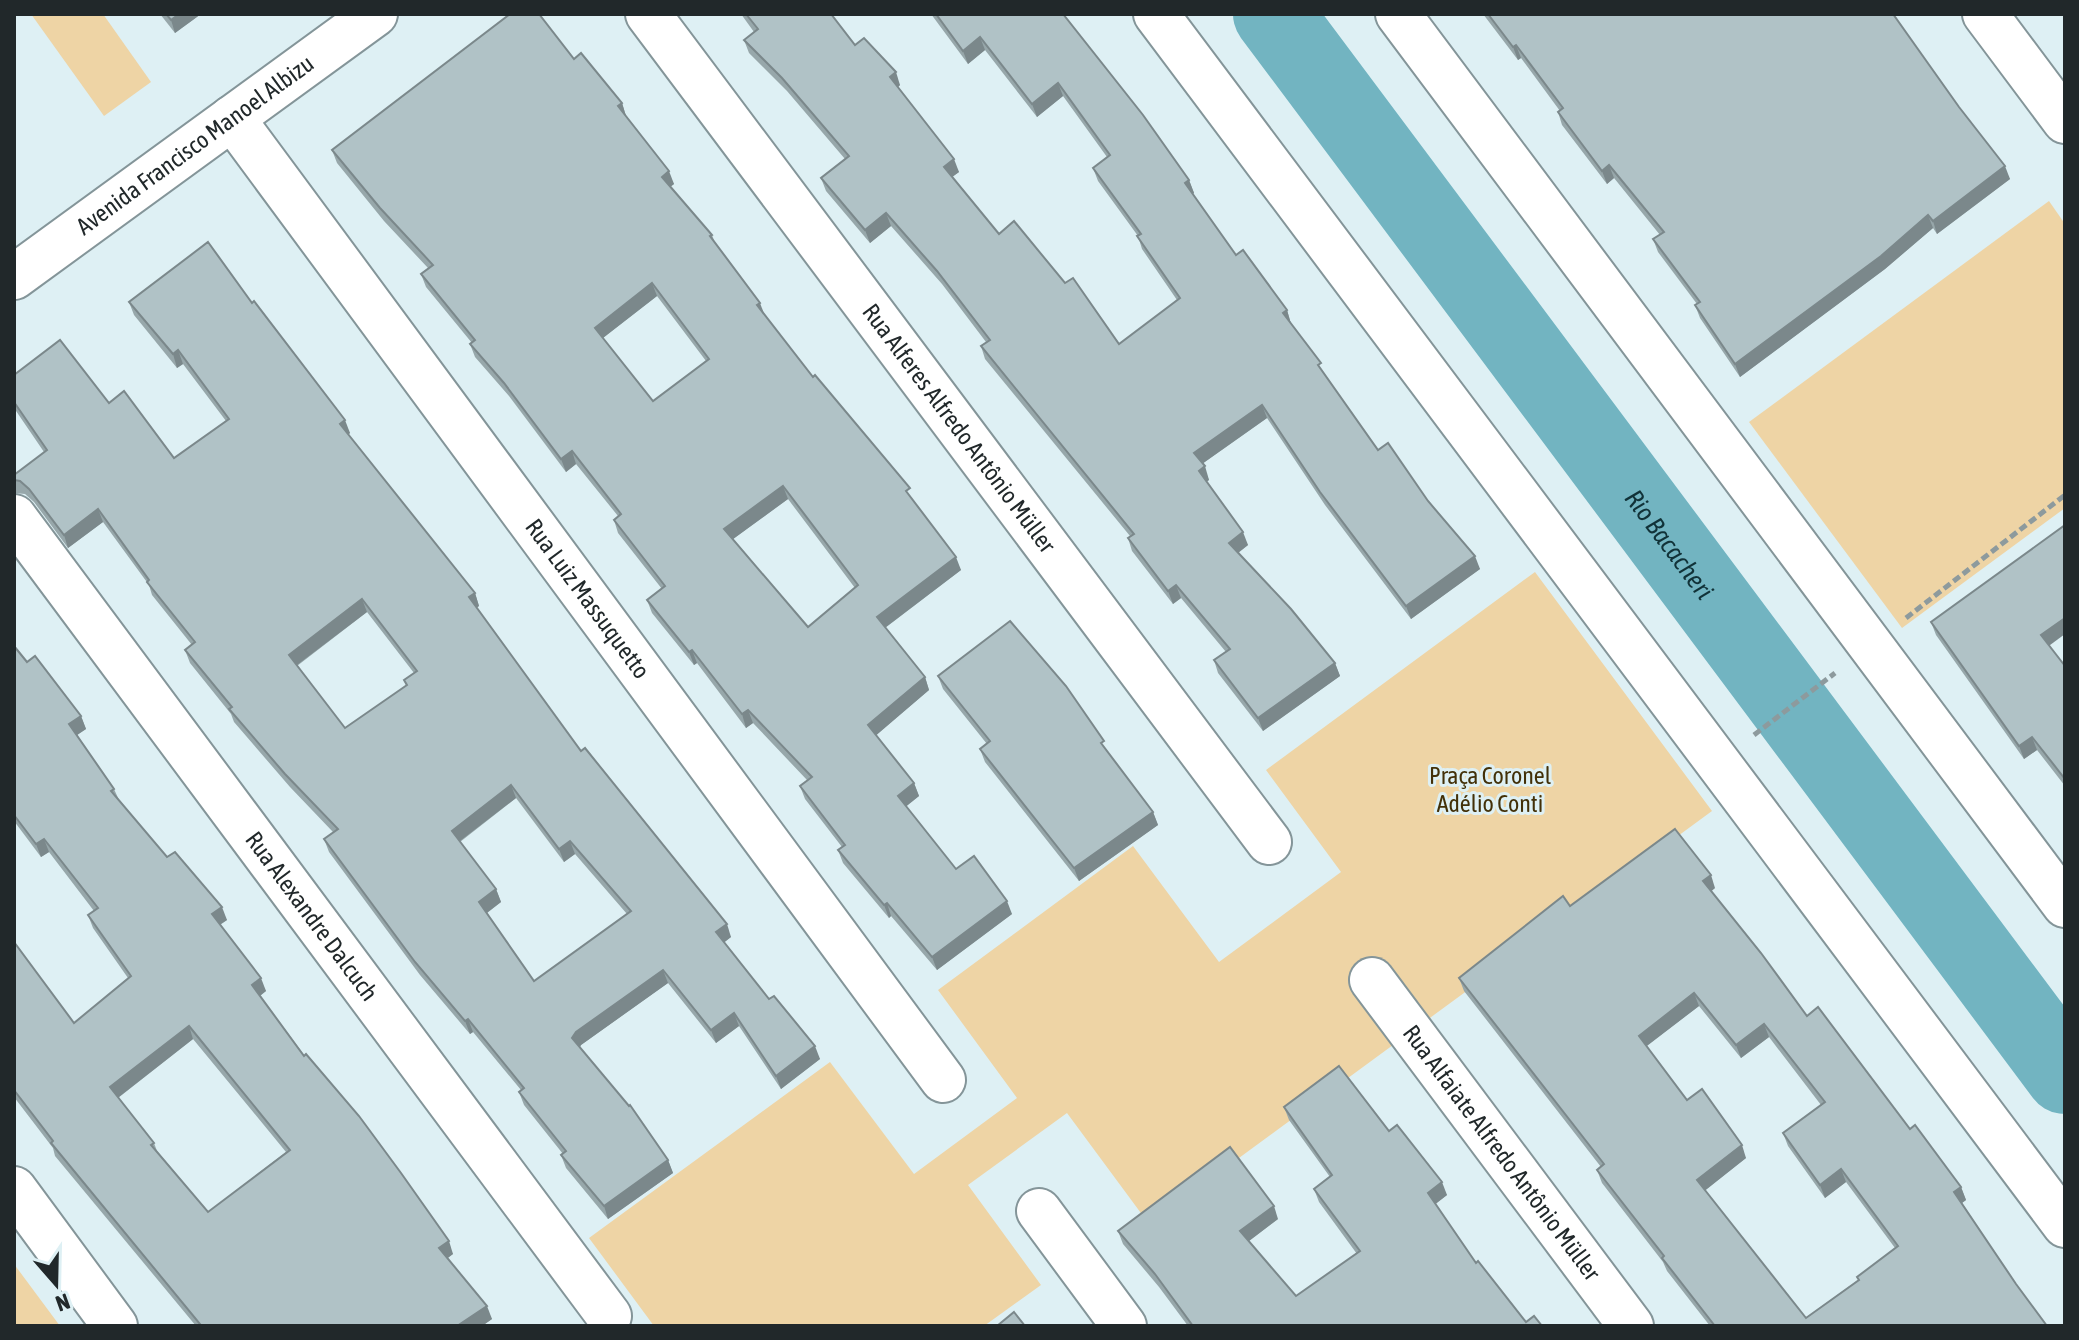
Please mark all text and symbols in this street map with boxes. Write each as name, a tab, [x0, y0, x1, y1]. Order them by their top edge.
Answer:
street label: Avenida Francisco Manoel Albizu	[71, 49, 318, 240]
street label: Rua Alferes Alfredo Antônio Müller	[857, 299, 1062, 558]
water label: Rio Bacacheri	[1619, 484, 1720, 605]
street label: Rua Luiz Massuquetto	[520, 514, 655, 683]
park label: Praça Coronel Adélio Conti	[1429, 762, 1552, 817]
street label: Rua Alexandre Dalcuch	[240, 826, 383, 1006]
street label: Rua Alfaiate Alfredo Antônio Müller	[1398, 1020, 1607, 1286]
north arrow	[16, 1244, 96, 1324]
text: N	[52, 1288, 73, 1317]

